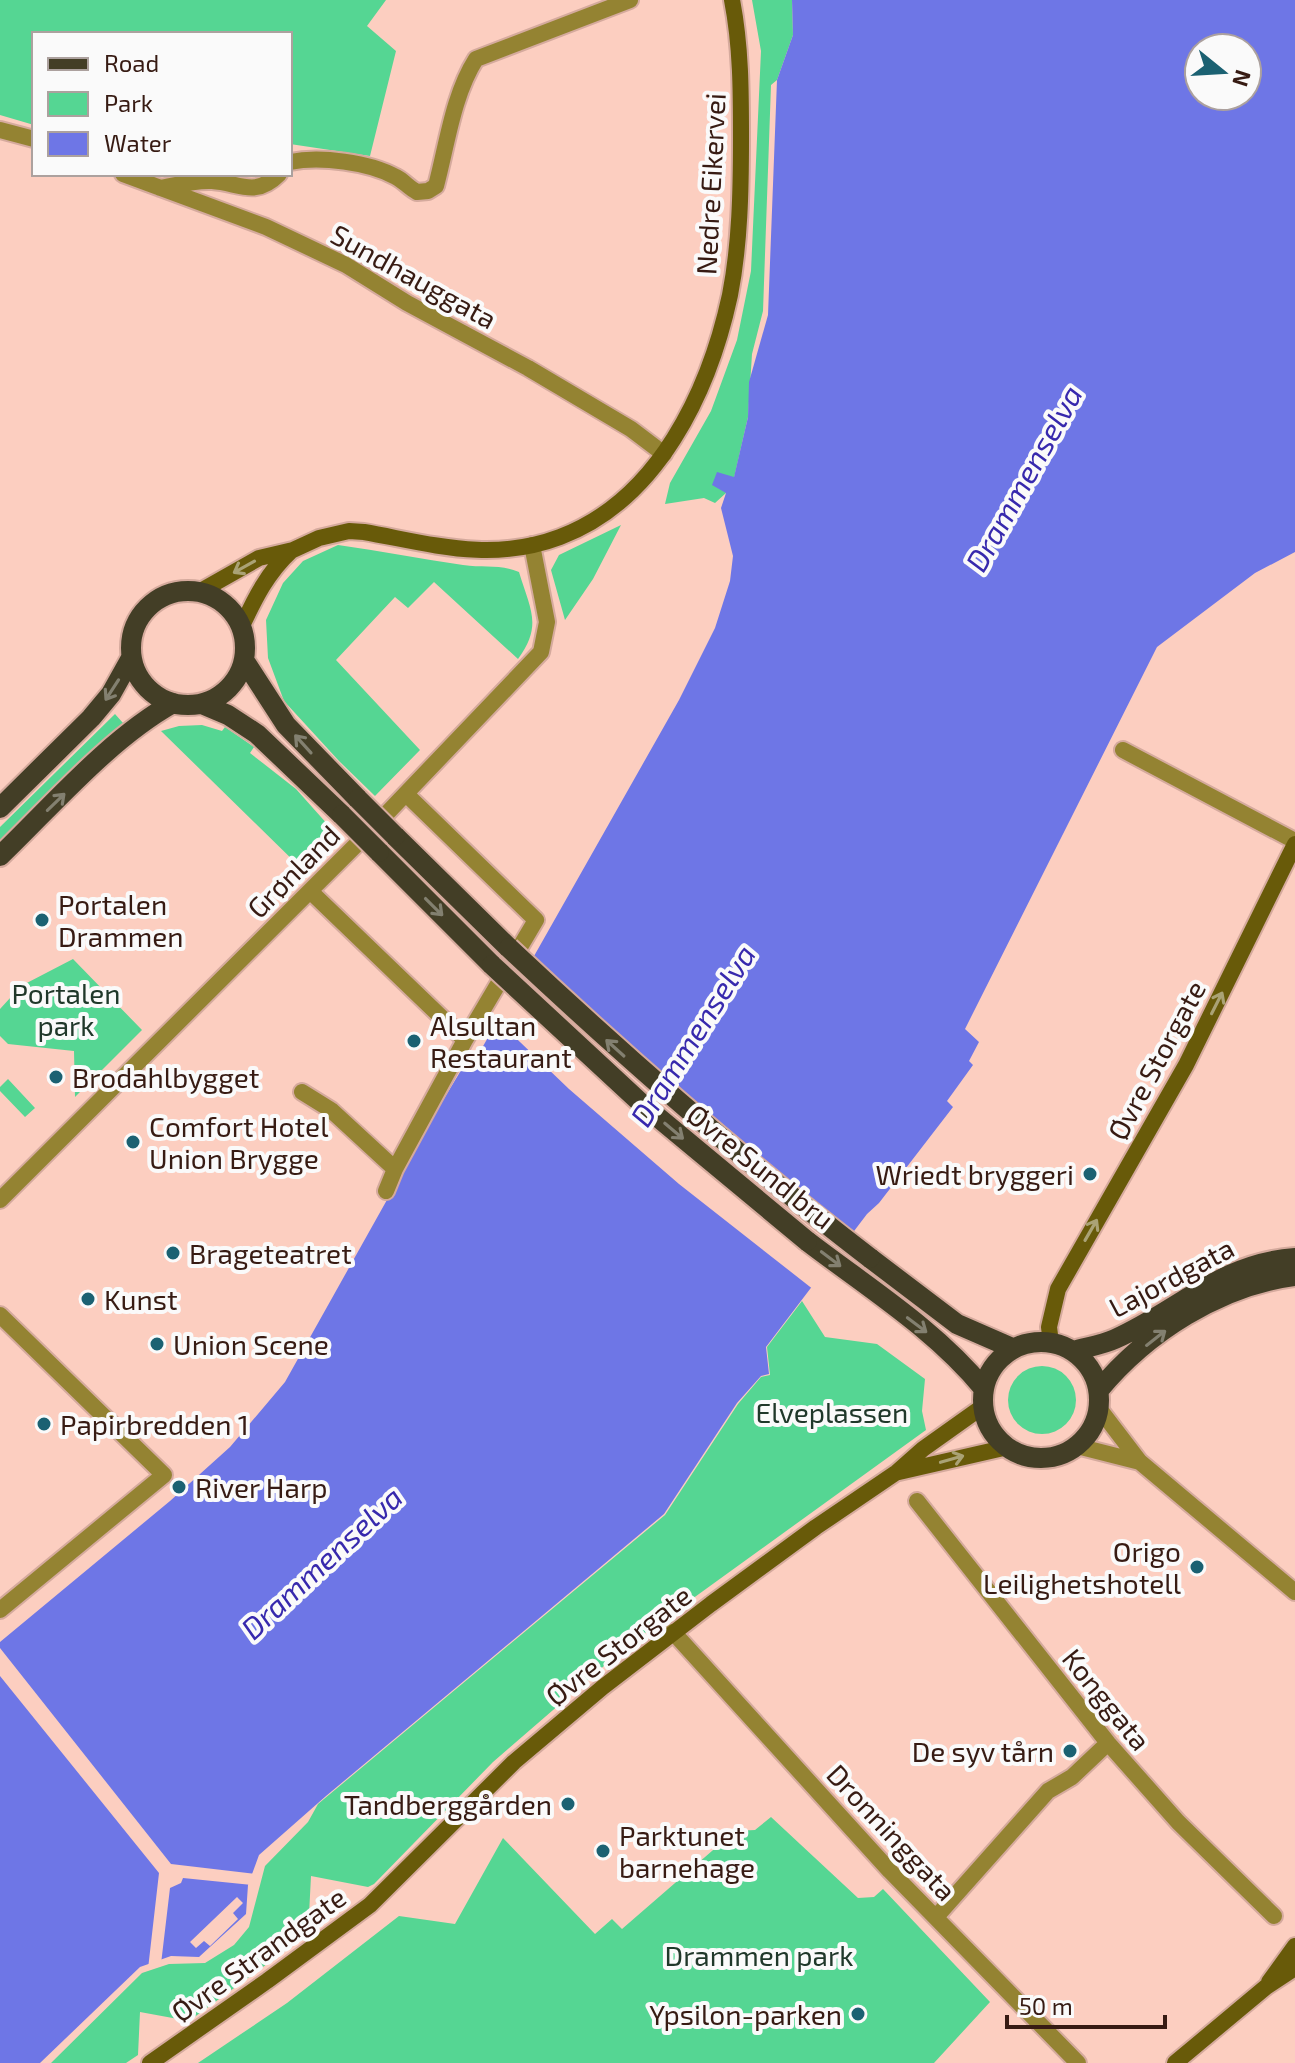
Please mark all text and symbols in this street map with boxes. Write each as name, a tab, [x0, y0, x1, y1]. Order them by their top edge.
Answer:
legend	[32, 32, 292, 176]
north arrow	[1183, 32, 1263, 112]
text: Road	[104, 48, 159, 77]
text: N	[1228, 67, 1258, 90]
text: Park	[104, 88, 153, 117]
street label: Nedre Eikervei	[688, 92, 732, 276]
text: Water	[104, 128, 172, 157]
street label: Sundhauggata	[325, 217, 503, 335]
water label: Drammenselva	[957, 379, 1089, 577]
one-way arrow	[233, 559, 256, 575]
one-way arrow	[104, 678, 120, 701]
one-way arrow	[294, 734, 312, 754]
one-way arrow	[46, 792, 66, 811]
street label: Grønland	[240, 818, 346, 924]
place label: Portalen Drammen	[58, 887, 184, 953]
one-way arrow	[424, 898, 444, 917]
marker: Portalen Drammen	[33, 911, 51, 929]
water label: Drammenselva	[622, 938, 762, 1132]
street label: Øvre Storgate	[1100, 975, 1212, 1145]
park label: Portalen park	[11, 976, 121, 1042]
one-way arrow	[1210, 991, 1225, 1015]
place label: Alsultan Restaurant	[430, 1008, 572, 1074]
marker: Alsultan Restaurant	[405, 1032, 423, 1050]
one-way arrow	[605, 1039, 626, 1058]
place label: Brodahlbygget	[72, 1060, 259, 1094]
marker: Brodahlbygget	[47, 1068, 65, 1086]
street label: Øvre Sund bru	[681, 1096, 841, 1236]
place label: Comfort Hotel Union Brygge	[149, 1109, 329, 1175]
one-way arrow	[663, 1122, 684, 1140]
marker: Comfort Hotel Union Brygge	[124, 1133, 142, 1151]
place label: Wriedt bryggeri	[875, 1157, 1074, 1191]
marker: Wriedt bryggeri	[1081, 1165, 1099, 1183]
one-way arrow	[1084, 1219, 1099, 1243]
street label: Lajordgata	[1103, 1230, 1239, 1324]
place label: Brageteatret	[189, 1236, 352, 1270]
marker: Brageteatret	[164, 1244, 182, 1262]
one-way arrow	[820, 1251, 841, 1268]
place label: Kunst	[104, 1282, 178, 1316]
marker: Kunst	[79, 1290, 97, 1308]
one-way arrow	[906, 1316, 927, 1333]
place label: Union Scene	[173, 1327, 329, 1361]
one-way arrow	[1145, 1329, 1166, 1346]
marker: Union Scene	[148, 1335, 166, 1353]
park label: Elveplassen	[756, 1395, 908, 1429]
place label: Papirbredden 1	[60, 1407, 249, 1441]
marker: Papirbredden 1	[35, 1415, 53, 1433]
one-way arrow	[939, 1451, 965, 1466]
place label: River Harp	[195, 1470, 327, 1504]
marker: River Harp	[170, 1478, 188, 1496]
water label: Drammenselva	[233, 1478, 409, 1646]
place label: Origo Leilighetshotell	[983, 1534, 1182, 1600]
marker: Origo Leilighetshotell	[1188, 1558, 1206, 1576]
street label: Øvre Storgate	[538, 1578, 698, 1712]
street label: Konggata	[1056, 1641, 1158, 1757]
place label: De syv tårn	[912, 1734, 1054, 1768]
marker: De syv tårn	[1061, 1742, 1079, 1760]
street label: Dronninggata	[820, 1757, 964, 1907]
place label: Tandberggården	[344, 1787, 552, 1821]
marker: Tandberggården	[559, 1795, 577, 1813]
place label: Parktunet barnehage	[619, 1818, 755, 1884]
marker: Parktunet barnehage	[594, 1842, 612, 1860]
street label: Øvre Strandgate	[164, 1879, 352, 2029]
park label: Drammen park	[665, 1938, 853, 1972]
scale bar	[1007, 1979, 1165, 2029]
text: 50 m	[1019, 1991, 1073, 2020]
place label: Ypsilon-parken	[649, 1997, 842, 2031]
marker: Ypsilon-parken	[849, 2005, 867, 2023]

